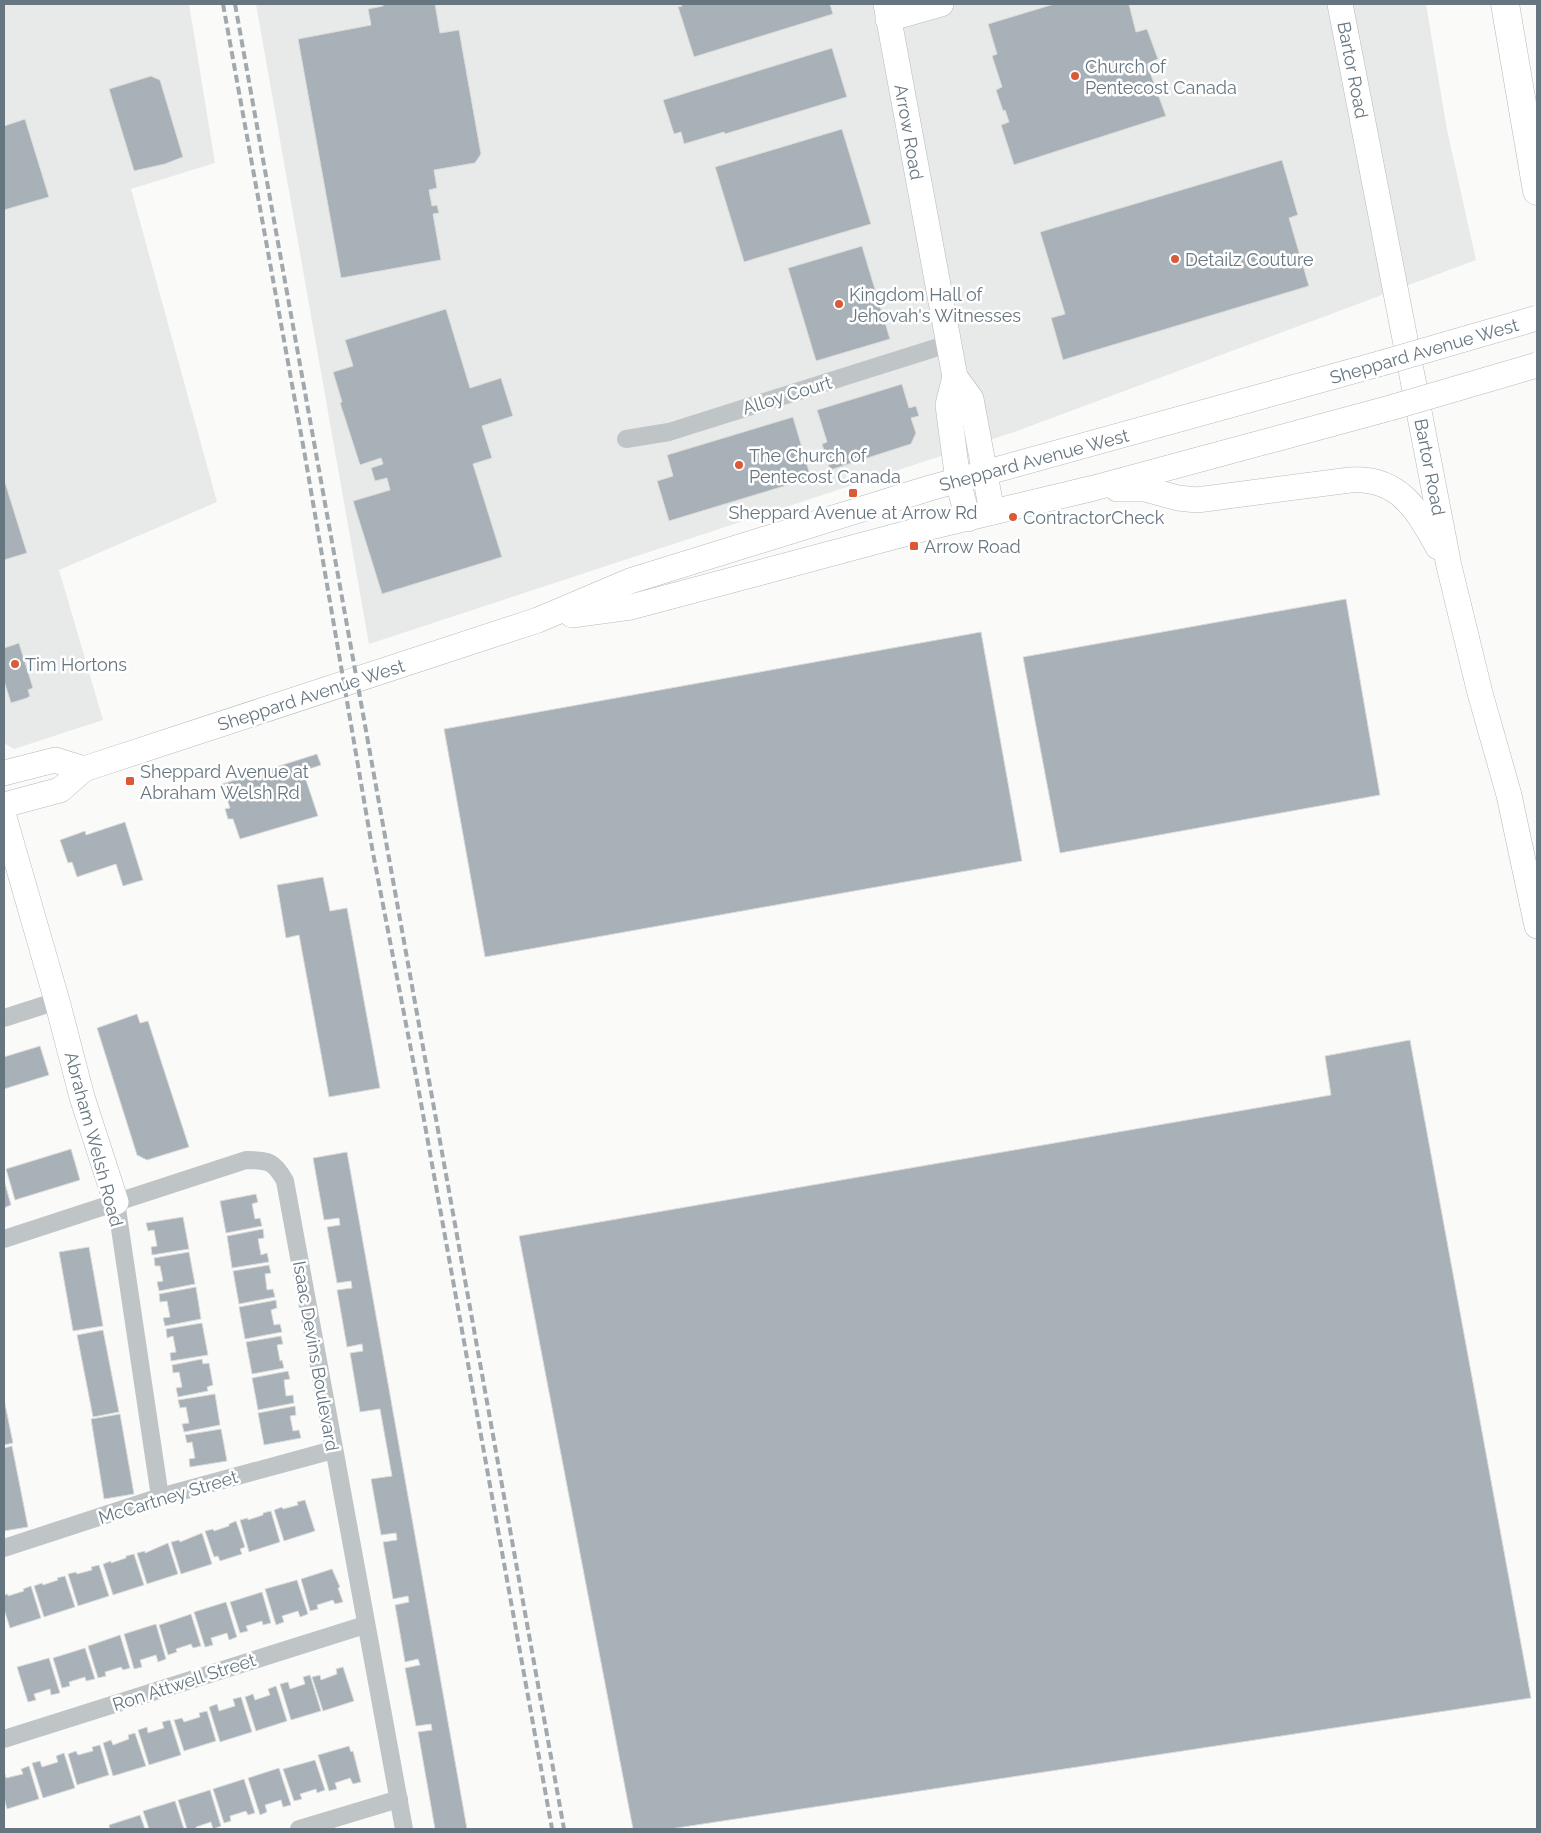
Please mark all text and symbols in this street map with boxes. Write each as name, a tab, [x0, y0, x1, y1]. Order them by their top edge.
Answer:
street label: Bartor Road	[1333, 20, 1373, 120]
place label: Church of Pentecost Canada	[1085, 56, 1237, 98]
marker: Church of Pentecost Canada	[1069, 70, 1081, 82]
street label: Arrow Road	[890, 83, 928, 181]
place label: Detailz Couture	[1185, 249, 1314, 270]
marker: Detailz Couture	[1169, 253, 1181, 265]
place label: Kingdom Hall of Jehovah's Witnesses	[849, 284, 1021, 326]
marker: Kingdom Hall of Jehovah's Witnesses	[833, 298, 845, 310]
street label: Sheppard Avenue West	[1327, 314, 1521, 388]
street label: Alloy Court	[740, 371, 834, 419]
street label: Bartor Road	[1410, 417, 1450, 517]
street label: Sheppard Avenue West	[937, 425, 1131, 495]
place label: The Church of Pentecost Canada	[749, 445, 901, 487]
marker: The Church of Pentecost Canada	[733, 459, 745, 471]
marker: Sheppard Avenue at Arrow Rd	[847, 487, 859, 499]
place label: Sheppard Avenue at Arrow Rd	[728, 502, 978, 523]
place label: ContractorCheck	[1023, 507, 1165, 528]
marker: ContractorCheck	[1007, 511, 1019, 523]
place label: Arrow Road	[924, 536, 1021, 557]
marker: Arrow Road	[908, 540, 920, 552]
place label: Tim Hortons	[25, 654, 127, 675]
street label: Sheppard Avenue West	[215, 655, 407, 735]
marker: Tim Hortons	[9, 658, 21, 670]
place label: Sheppard Avenue at Abraham Welsh Rd	[140, 761, 309, 803]
marker: Sheppard Avenue at Abraham Welsh Rd	[124, 775, 136, 787]
street label: Abraham Welsh Road	[61, 1049, 127, 1229]
street label: Isaac Devins Boulevard	[289, 1259, 343, 1453]
street label: McCartney Street	[96, 1466, 240, 1528]
street label: Ron Attwell Street	[110, 1649, 258, 1715]

